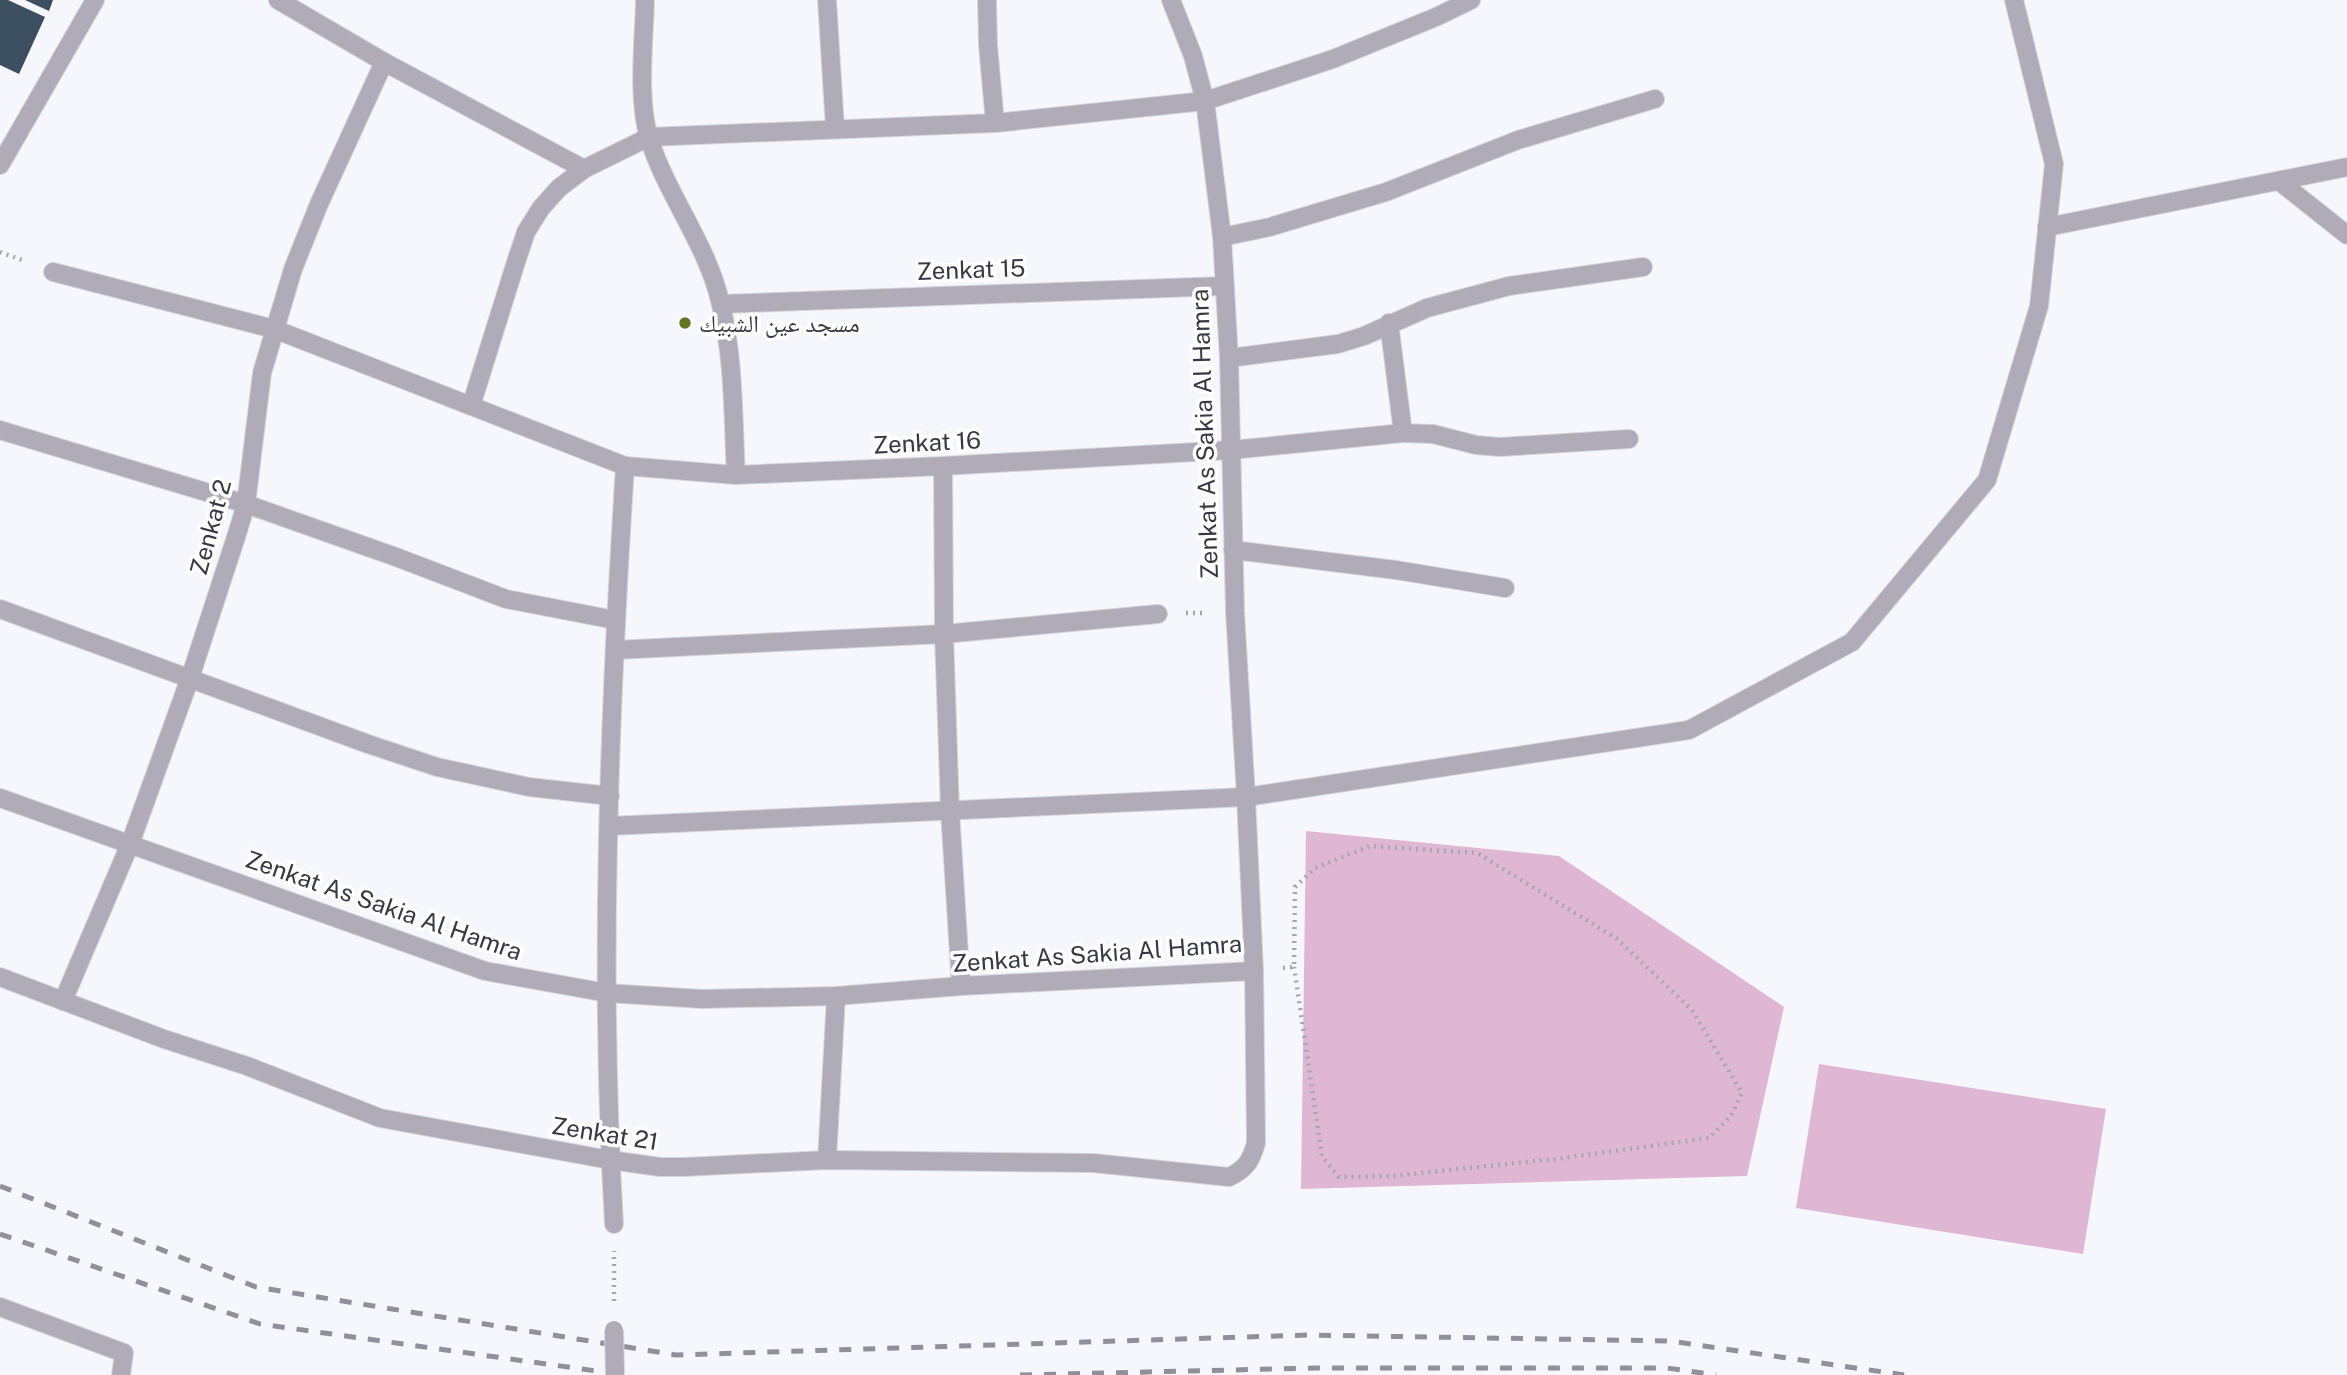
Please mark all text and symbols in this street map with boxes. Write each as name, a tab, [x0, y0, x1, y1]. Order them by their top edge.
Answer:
street label: Zenkat 15	[916, 253, 1026, 285]
street label: Zenkat As Sakia Al Hamra	[1185, 288, 1223, 580]
place label: مسجد عين الشبيك	[699, 309, 860, 338]
marker: مسجد عين الشبيك	[677, 315, 693, 331]
street label: Zenkat 16	[872, 425, 982, 459]
street label: Zenkat 2	[184, 476, 236, 578]
street label: Zenkat As Sakia Al Hamra	[242, 844, 526, 966]
street label: Zenkat As Sakia Al Hamra	[951, 929, 1243, 977]
street label: Zenkat 21	[550, 1111, 660, 1155]

